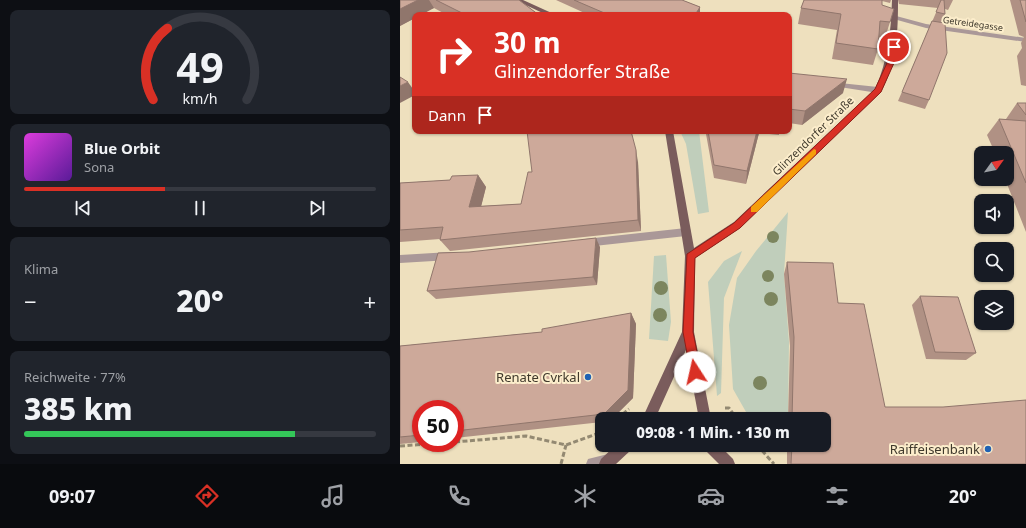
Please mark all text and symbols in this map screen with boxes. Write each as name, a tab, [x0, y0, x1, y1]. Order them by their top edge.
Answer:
street label: Getreidegasse	[942, 13, 1004, 34]
text: 30 m	[494, 23, 561, 61]
icon: right	[428, 28, 480, 80]
pin	[877, 30, 911, 64]
icon: arrive	[883, 36, 905, 58]
text: 49	[176, 39, 224, 95]
text: Glinzendorfer Straße	[494, 59, 670, 83]
text: km/h	[182, 89, 218, 108]
street label: Glinzendorfer Straße	[769, 93, 857, 178]
icon: arrive	[474, 104, 496, 126]
text: Dann	[428, 105, 466, 125]
text: Blue Orbit	[84, 138, 160, 158]
north arrow	[974, 146, 1014, 186]
map controls	[974, 146, 1014, 330]
text: Sona	[84, 158, 114, 176]
button: sound	[974, 194, 1014, 234]
icon: previous	[72, 197, 94, 219]
icon: pause	[189, 197, 211, 219]
icon: next	[306, 197, 328, 219]
button: search	[974, 242, 1014, 282]
text: Klima	[24, 260, 58, 278]
text: 20°	[176, 280, 224, 321]
text: −	[24, 286, 37, 316]
text: +	[363, 286, 376, 316]
button: layers	[974, 290, 1014, 330]
position arrow	[674, 351, 716, 393]
text: Reichweite · 77%	[24, 368, 126, 386]
place label: Renate Cvrkal	[496, 368, 580, 386]
marker: Renate Cvrkal	[583, 372, 593, 382]
text: 385 km	[24, 388, 133, 429]
speed limit sign: 50	[412, 400, 464, 452]
text: 09:08 · 1 Min. · 130 m	[636, 422, 790, 442]
place label: Raiffeisenbank	[890, 440, 980, 458]
marker: Raiffeisenbank	[983, 444, 993, 454]
icon: directions	[193, 482, 221, 510]
icon: music	[319, 482, 347, 510]
icon: phone	[445, 482, 473, 510]
icon: climate	[571, 482, 599, 510]
icon: car	[697, 482, 725, 510]
icon: filters	[823, 482, 851, 510]
text: 09:07	[49, 484, 95, 508]
text: 20°	[949, 484, 977, 508]

